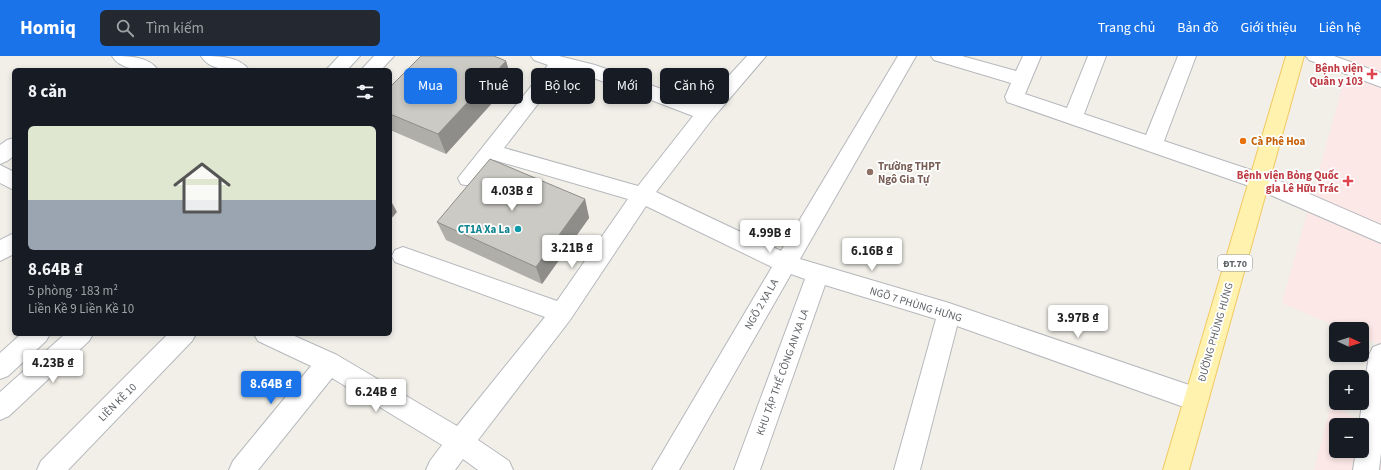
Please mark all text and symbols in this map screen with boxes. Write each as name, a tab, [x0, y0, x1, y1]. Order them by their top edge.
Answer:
search box	[100, 10, 380, 46]
text: Homiq	[20, 15, 76, 42]
icon: search	[114, 17, 136, 39]
text: Tìm kiếm	[146, 18, 204, 39]
text: Trang chủ	[1098, 18, 1155, 38]
text: Bản đồ	[1177, 18, 1219, 38]
text: Giới thiệu	[1241, 18, 1297, 38]
text: Liên hệ	[1319, 18, 1361, 38]
place label: Bệnh viện Quân y 103	[1310, 61, 1363, 89]
chip: Mua	[404, 68, 457, 104]
chip: Thuê	[465, 68, 523, 104]
chip: Bộ lọc	[531, 68, 595, 104]
chip: Mới	[603, 68, 652, 104]
chip: Căn hộ	[660, 68, 729, 104]
marker: Bệnh viện Quân y 103	[1366, 68, 1378, 80]
text: 8 căn	[28, 80, 67, 104]
icon: filters	[354, 81, 376, 103]
place label: Cà Phê Hoa	[1251, 134, 1306, 149]
marker: Cà Phê Hoa	[1238, 136, 1248, 146]
icon: home	[166, 152, 238, 224]
place label: Trường THPT Ngô Gia Tự	[878, 159, 941, 187]
marker: Trường THPT Ngô Gia Tự	[865, 167, 875, 177]
place label: Bệnh viện Bỏng Quốc gia Lê Hữu Trác	[1237, 168, 1339, 196]
marker: Bệnh viện Bỏng Quốc gia Lê Hữu Trác	[1342, 175, 1354, 187]
pin: 4.03B ₫	[475, 178, 549, 212]
text: 4.03B ₫	[491, 182, 533, 200]
pin: 4.99B ₫	[733, 220, 807, 254]
place label: CT1A Xa La	[458, 222, 510, 237]
marker: CT1A Xa La	[513, 224, 523, 234]
text: 4.99B ₫	[749, 224, 791, 242]
pin: 3.21B ₫	[535, 235, 609, 269]
pin: 6.16B ₫	[835, 238, 909, 272]
text: 3.21B ₫	[551, 239, 593, 257]
text: 6.16B ₫	[851, 242, 893, 260]
road number: ĐT.70	[1218, 255, 1252, 271]
text: 8.64B ₫	[28, 258, 83, 282]
street label: NGÕ 2 XA LA	[741, 276, 782, 332]
street label: ĐƯỜNG PHÙNG HƯNG	[1194, 281, 1237, 384]
text: 5 phòng · 183 m²	[28, 282, 118, 300]
street label: NGÕ 7 PHÙNG HƯNG	[868, 283, 964, 326]
text: Liền Kề 9 Liền Kề 10	[28, 300, 134, 318]
pin: 3.97B ₫	[1041, 305, 1115, 339]
street label: KHU TẬP THỂ CÔNG AN XA LA	[753, 307, 812, 438]
text: 3.97B ₫	[1057, 309, 1099, 327]
north arrow	[1329, 322, 1369, 362]
map controls	[1329, 322, 1369, 458]
pin: 4.23B ₫	[16, 350, 90, 384]
text: 4.23B ₫	[32, 354, 74, 372]
button: +	[1329, 370, 1369, 410]
pin: 8.64B ₫	[234, 371, 308, 405]
text: 8.64B ₫	[250, 375, 292, 393]
pin: 6.24B ₫	[339, 379, 413, 413]
street label: LIỀN KỀ 10	[95, 380, 140, 425]
text: 6.24B ₫	[355, 383, 397, 401]
button: −	[1329, 418, 1369, 458]

